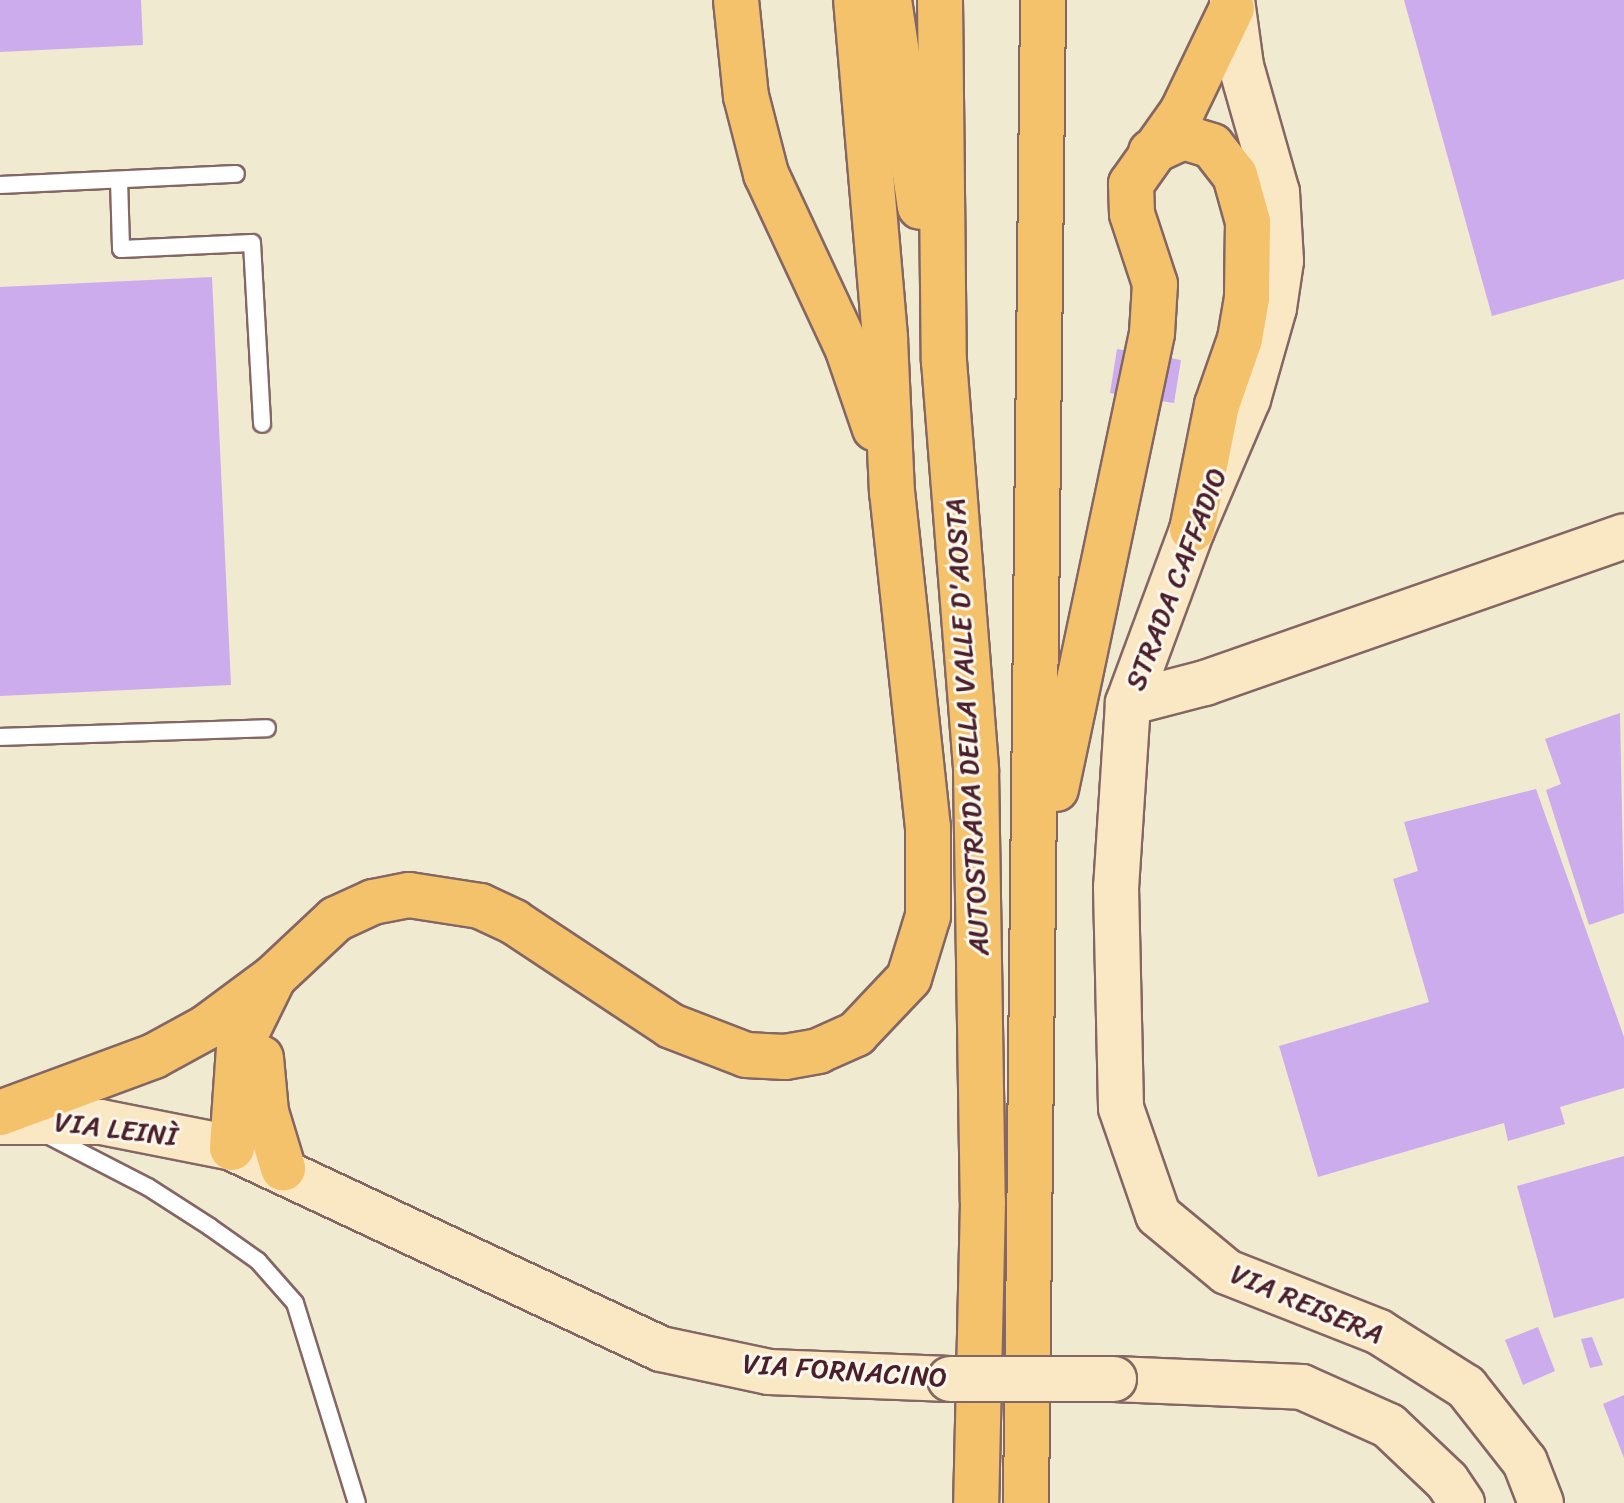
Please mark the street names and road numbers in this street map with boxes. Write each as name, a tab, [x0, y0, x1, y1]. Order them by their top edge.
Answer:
street label: STRADA CAFFADIO	[1118, 462, 1234, 696]
street label: AUTOSTRADA DELLA VALLE D'AOSTA	[938, 500, 996, 954]
street label: VIA LEINÌ	[54, 1105, 178, 1153]
street label: VIA REISERA	[1226, 1257, 1388, 1351]
street label: VIA FORNACINO	[741, 1347, 949, 1395]

